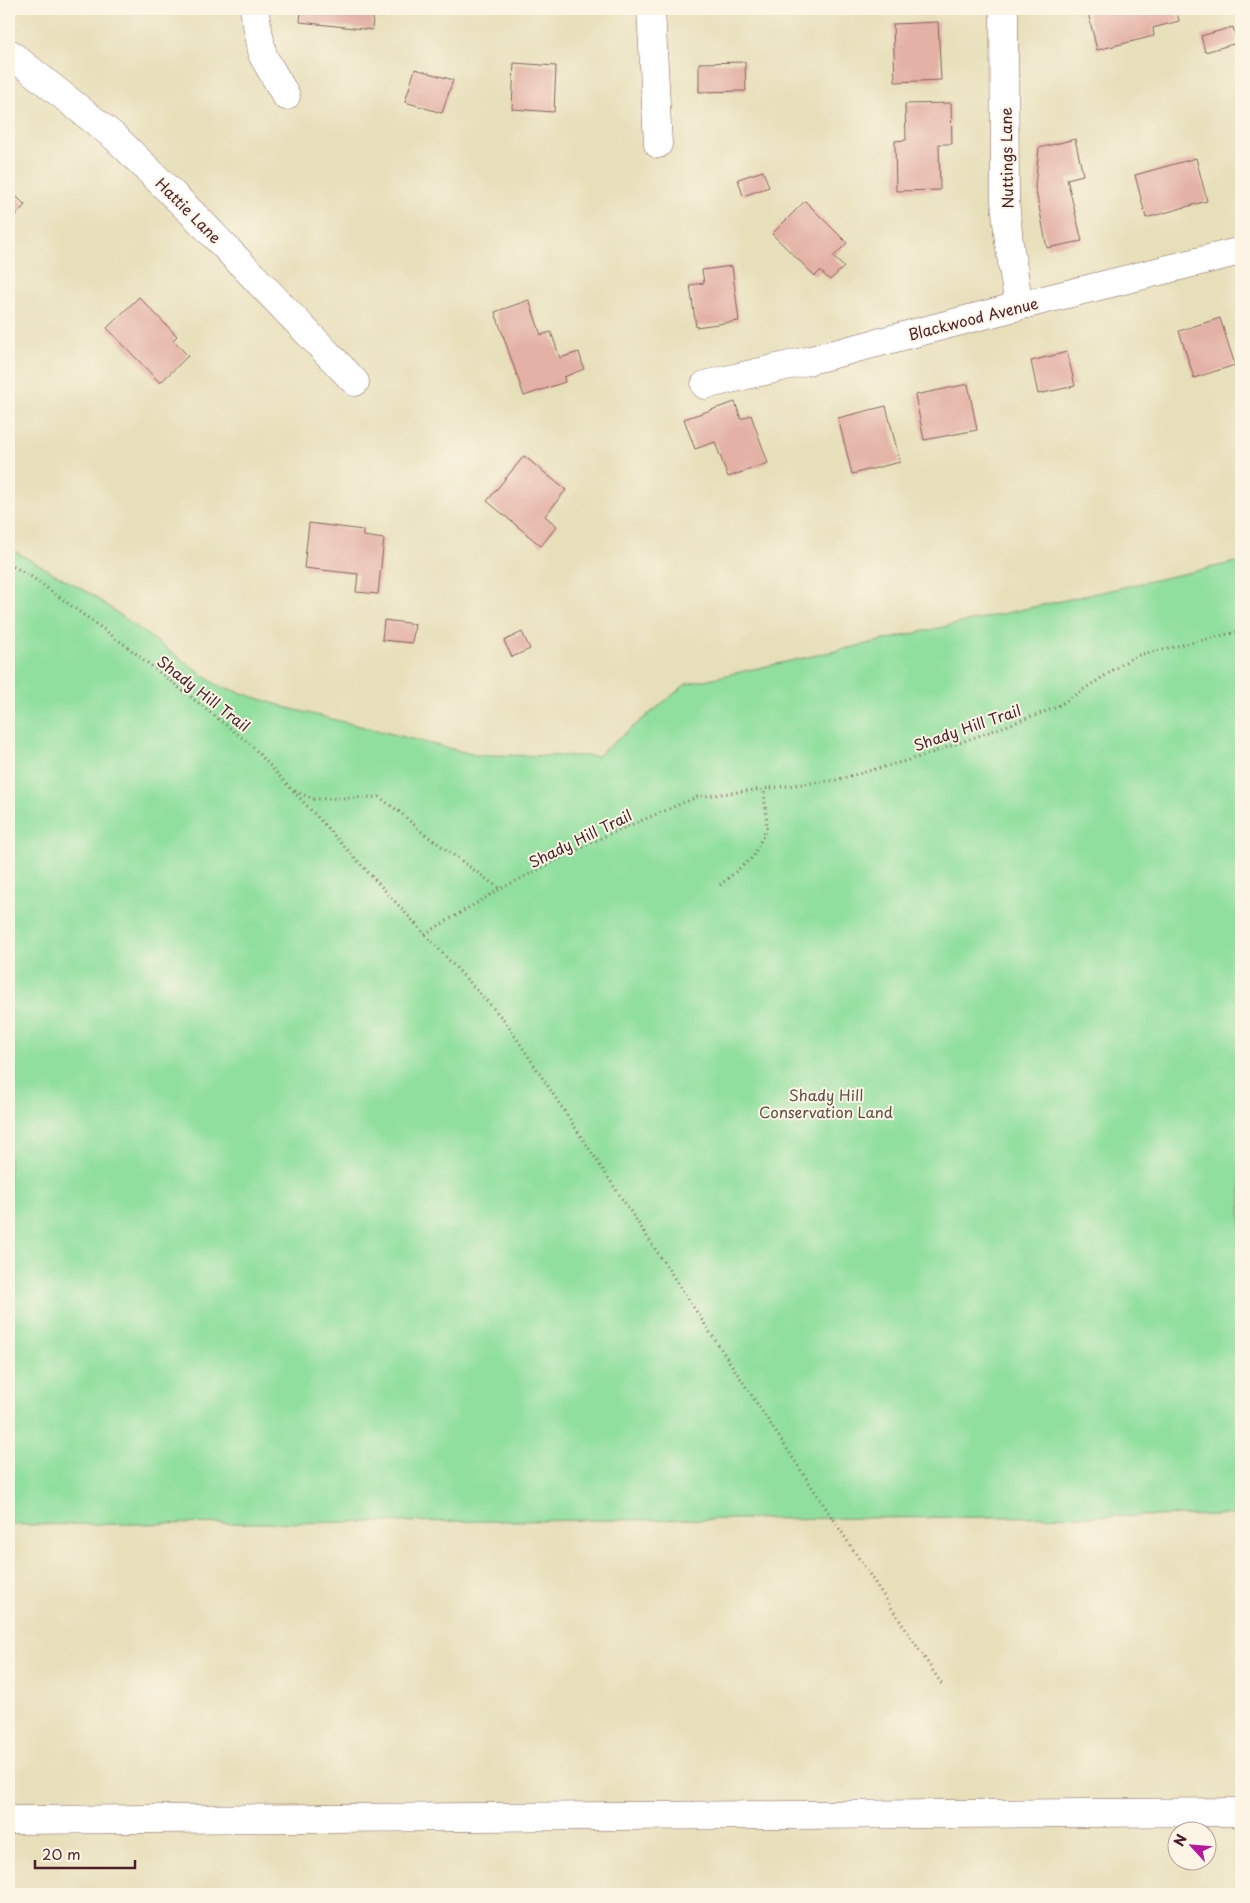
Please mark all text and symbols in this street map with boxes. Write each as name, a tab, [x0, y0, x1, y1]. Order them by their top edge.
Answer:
street label: Nuttings Lane	[994, 107, 1018, 209]
street label: Hattie Lane	[151, 172, 227, 248]
street label: Blackwood Avenue	[906, 291, 1040, 345]
street label: Shady Hill Trail	[153, 649, 255, 737]
street label: Shady Hill Trail	[910, 698, 1024, 756]
street label: Shady Hill Trail	[524, 803, 636, 873]
park label: Shady Hill Conservation Land	[759, 1083, 893, 1123]
north arrow	[1168, 1820, 1218, 1870]
text: N	[1168, 1830, 1192, 1850]
scale bar	[35, 1838, 135, 1870]
text: 20 m	[42, 1842, 81, 1865]

